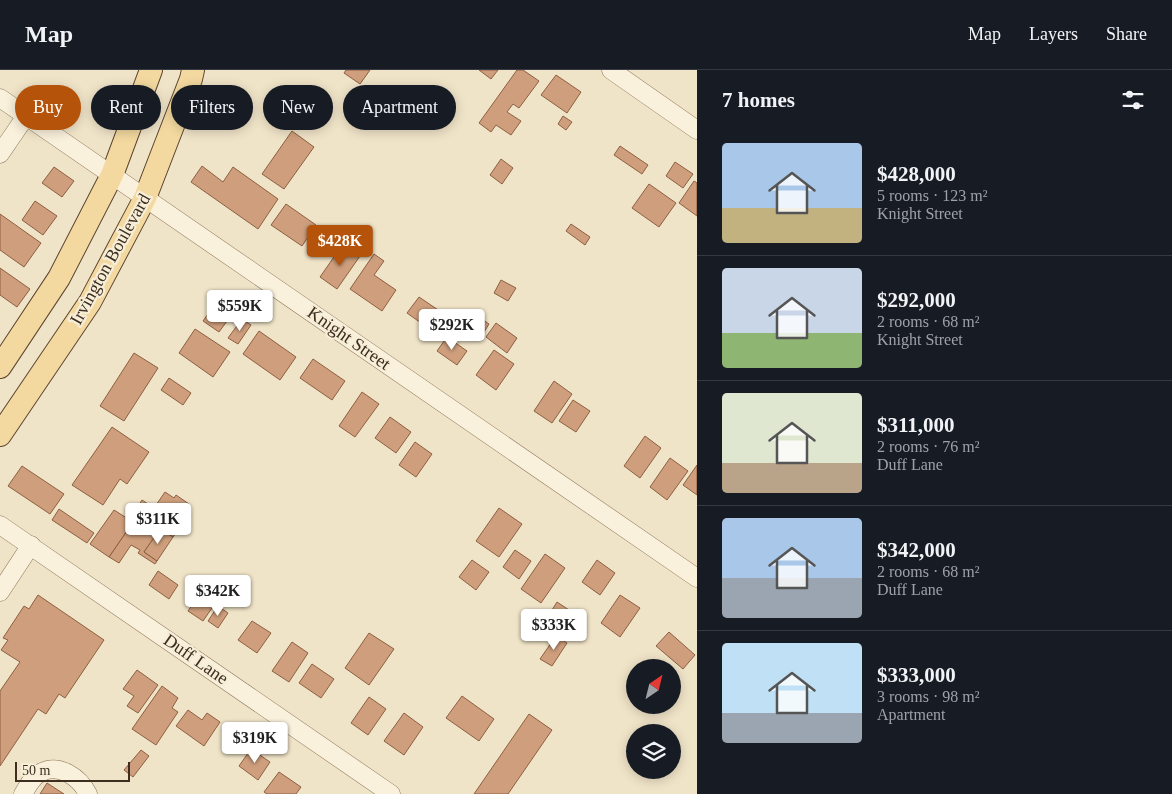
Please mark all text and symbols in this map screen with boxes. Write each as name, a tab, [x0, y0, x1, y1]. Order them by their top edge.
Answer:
text: Map	[25, 21, 73, 47]
text: Map	[968, 24, 1001, 44]
text: Layers	[1029, 24, 1078, 44]
text: Share	[1106, 24, 1147, 44]
chip: Buy	[15, 85, 81, 130]
chip: Rent	[91, 85, 161, 130]
chip: Filters	[171, 85, 253, 130]
chip: New	[263, 85, 333, 130]
chip: Apartment	[343, 85, 456, 130]
icon: filters	[1119, 86, 1147, 114]
text: 7 homes	[722, 88, 795, 112]
text: $428,000	[877, 162, 956, 186]
icon: home	[762, 163, 822, 223]
text: 5 rooms · 123 m²	[877, 187, 988, 204]
street label: Irvington Boulevard	[66, 190, 154, 328]
text: Knight Street	[877, 205, 963, 222]
pin: $428K	[305, 224, 375, 267]
text: $428K	[318, 232, 362, 249]
icon: home	[762, 288, 822, 348]
text: $292,000	[877, 288, 956, 312]
pin: $559K	[205, 290, 275, 332]
text: $559K	[218, 297, 262, 314]
street label: Knight Street	[304, 302, 394, 374]
pin: $292K	[417, 308, 487, 351]
text: 2 rooms · 68 m²	[877, 313, 980, 330]
text: $292K	[430, 316, 474, 333]
text: Knight Street	[877, 331, 963, 348]
icon: home	[762, 413, 822, 473]
text: $311,000	[877, 413, 955, 437]
text: 2 rooms · 76 m²	[877, 438, 980, 455]
text: Duff Lane	[877, 456, 943, 473]
pin: $311K	[123, 502, 193, 545]
text: $311K	[136, 510, 180, 527]
icon: home	[762, 538, 822, 598]
text: $342,000	[877, 538, 956, 562]
text: 2 rooms · 68 m²	[877, 563, 980, 580]
pin: $342K	[183, 574, 253, 617]
text: Duff Lane	[877, 581, 943, 598]
text: $342K	[196, 582, 240, 599]
pin: $333K	[519, 608, 589, 651]
text: $333K	[532, 616, 576, 633]
street label: Duff Lane	[160, 630, 232, 688]
north arrow	[626, 659, 681, 714]
map controls	[626, 659, 681, 779]
icon: home	[762, 663, 822, 723]
text: $333,000	[877, 663, 956, 687]
text: 3 rooms · 98 m²	[877, 688, 980, 705]
text: Apartment	[877, 706, 945, 723]
pin: $319K	[220, 722, 290, 764]
button: layers	[626, 724, 681, 779]
text: $319K	[233, 729, 277, 746]
scale bar	[15, 759, 130, 782]
text: 50 m	[22, 763, 50, 778]

